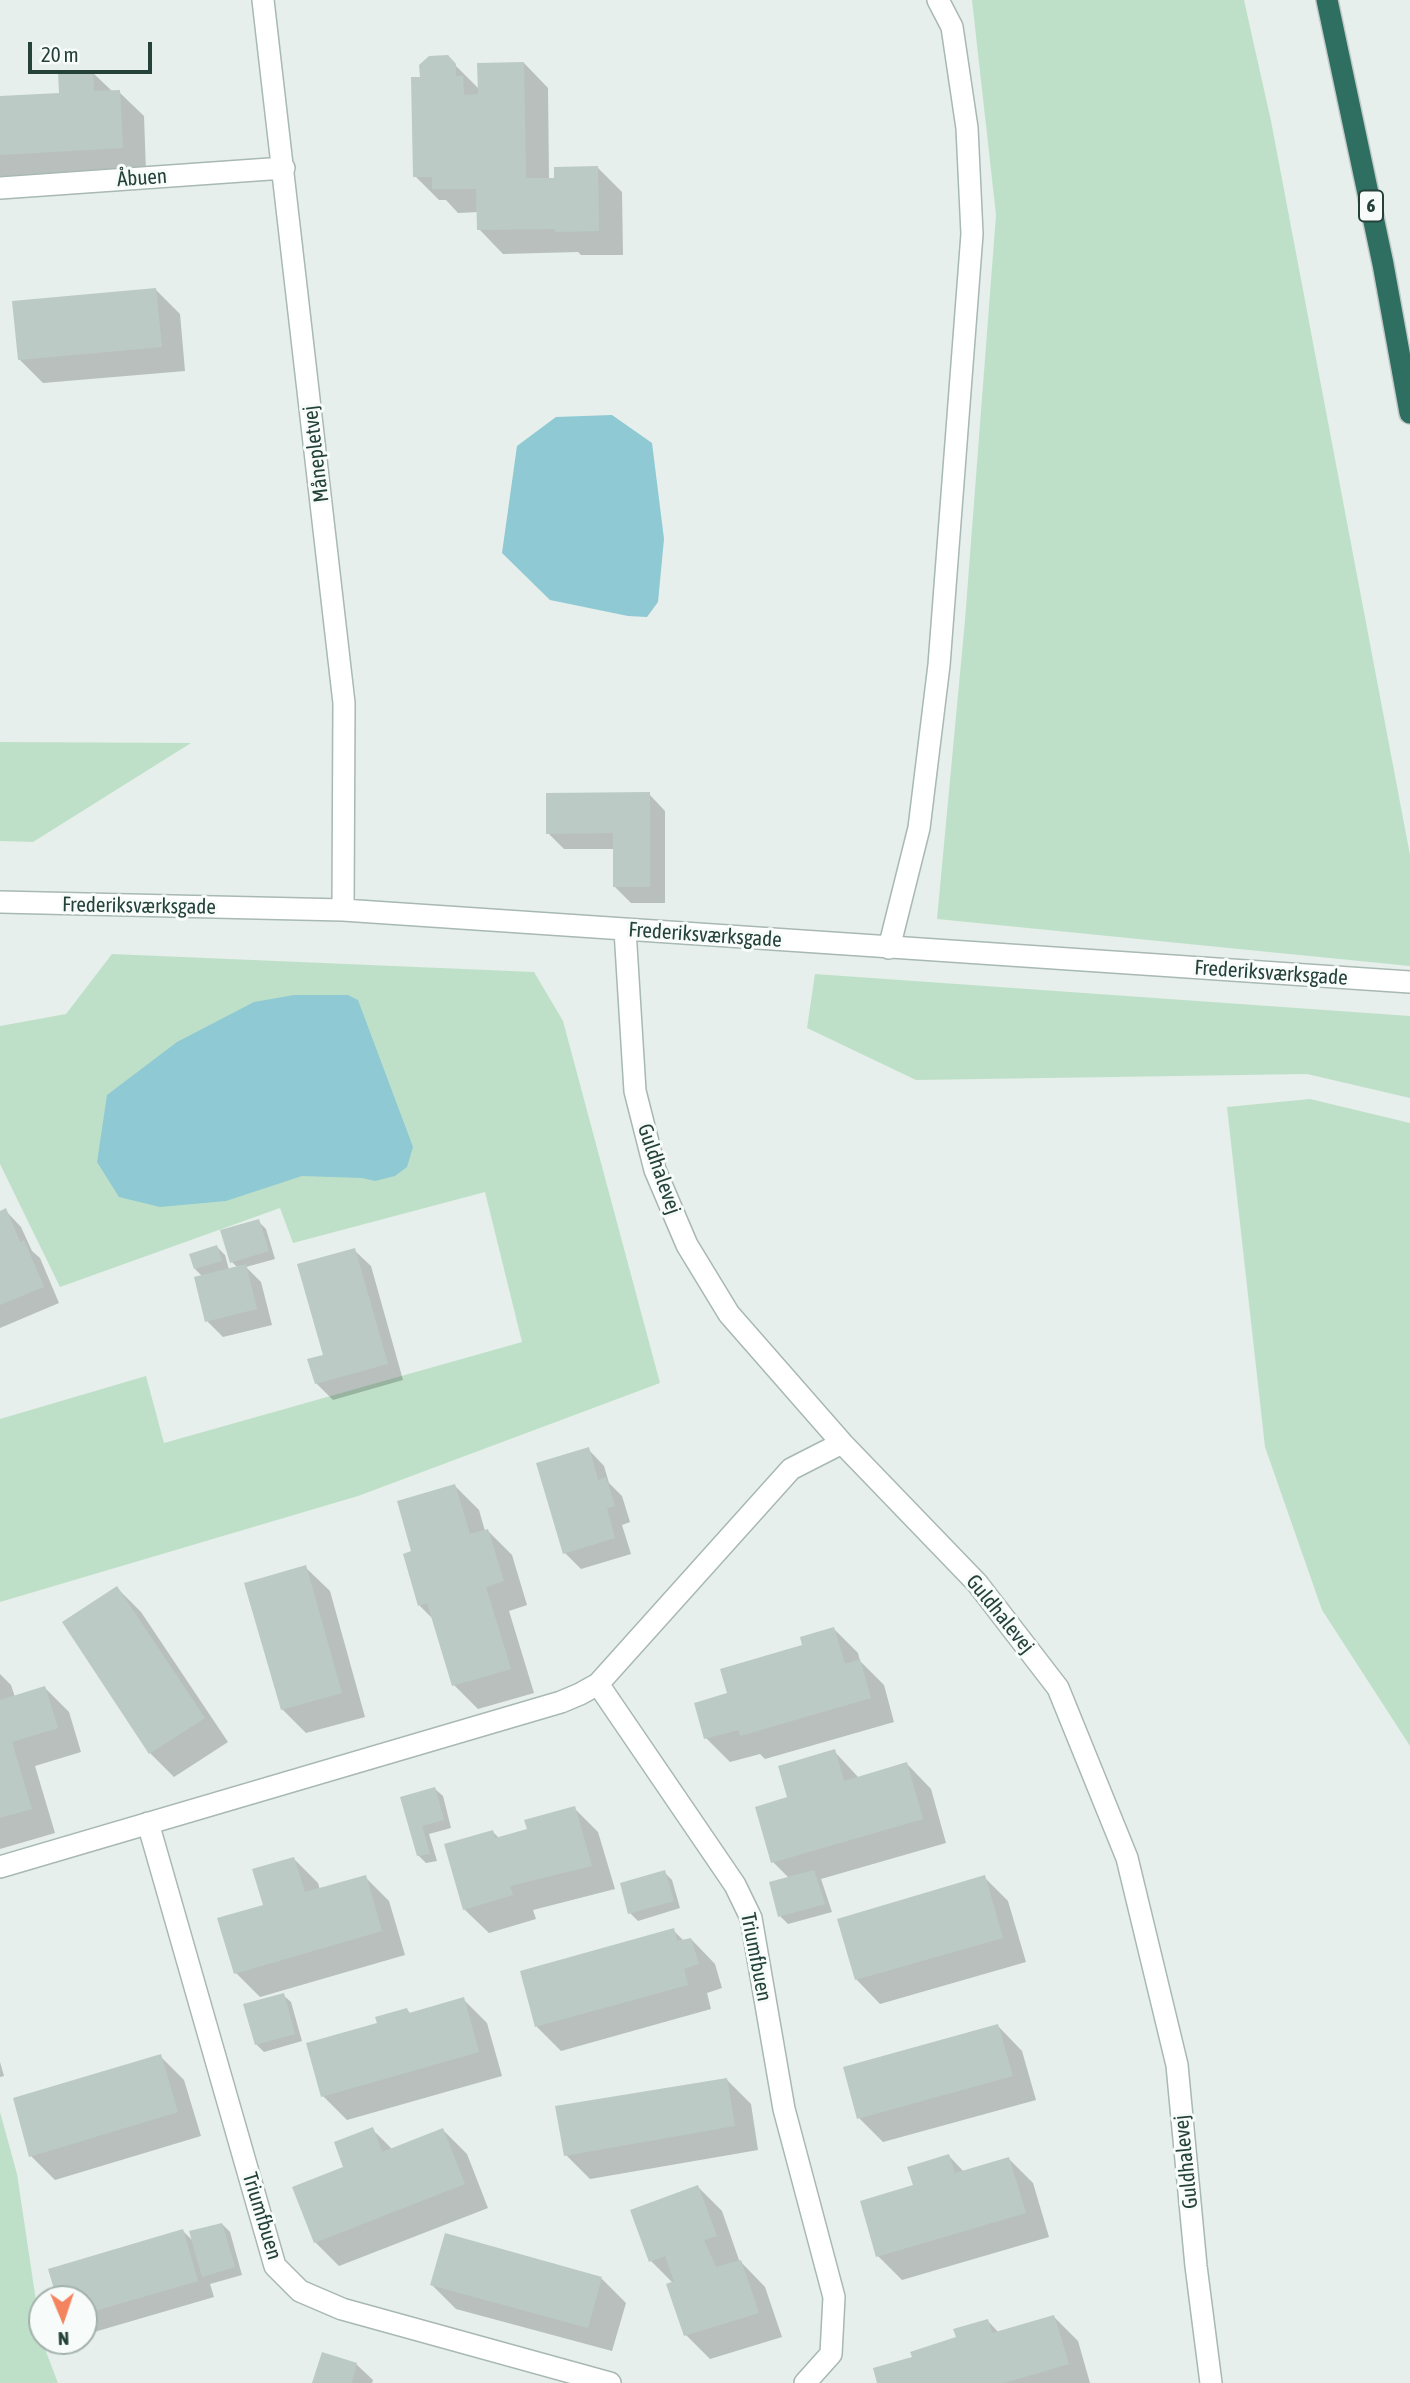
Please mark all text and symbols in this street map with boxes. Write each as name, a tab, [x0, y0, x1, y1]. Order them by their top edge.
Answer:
scale bar	[32, 28, 156, 72]
text: 20 m	[41, 42, 79, 66]
street label: Åbuen	[116, 164, 168, 192]
road number: 6	[1359, 190, 1383, 222]
street label: Månepletvej	[298, 404, 334, 504]
street label: Frederiksværksgade	[62, 892, 216, 920]
street label: Frederiksværksgade	[627, 917, 783, 953]
street label: Frederiksværksgade	[1193, 955, 1349, 991]
street label: Guldhalevej	[632, 1120, 686, 1218]
street label: Guldhalevej	[961, 1570, 1039, 1658]
street label: Triumfbuen	[735, 1910, 777, 2004]
street label: Guldhalevej	[1169, 2114, 1203, 2210]
street label: Triumfbuen	[237, 2169, 287, 2263]
north arrow	[28, 2285, 98, 2355]
text: N	[58, 2328, 70, 2350]

